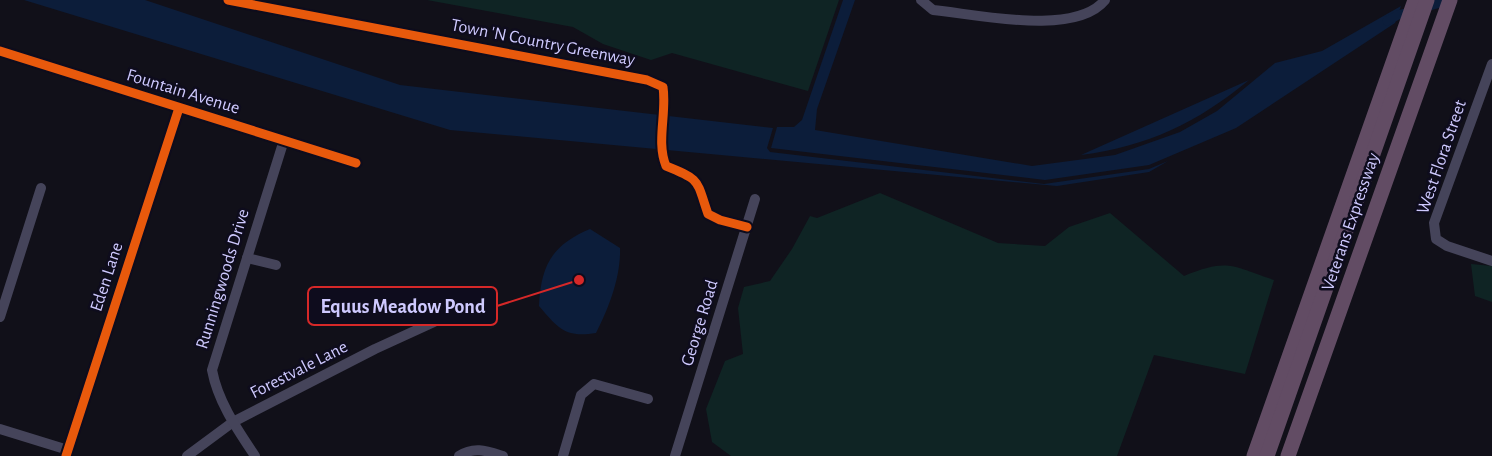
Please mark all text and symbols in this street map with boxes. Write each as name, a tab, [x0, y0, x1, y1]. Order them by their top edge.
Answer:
street label: Town 'N Country Greenway	[450, 16, 637, 70]
street label: Fountain Avenue	[124, 66, 242, 118]
street label: West Flora Street	[1414, 98, 1470, 216]
street label: Veterans Expressway	[1319, 150, 1383, 293]
street label: Runningwoods Drive	[193, 207, 253, 351]
street label: Eden Lane	[87, 240, 127, 314]
street label: George Road	[678, 278, 722, 368]
callout: Equus Meadow Pond	[308, 287, 497, 325]
text: Equus Meadow Pond	[321, 297, 486, 317]
street label: Forestvale Lane	[247, 338, 351, 402]

